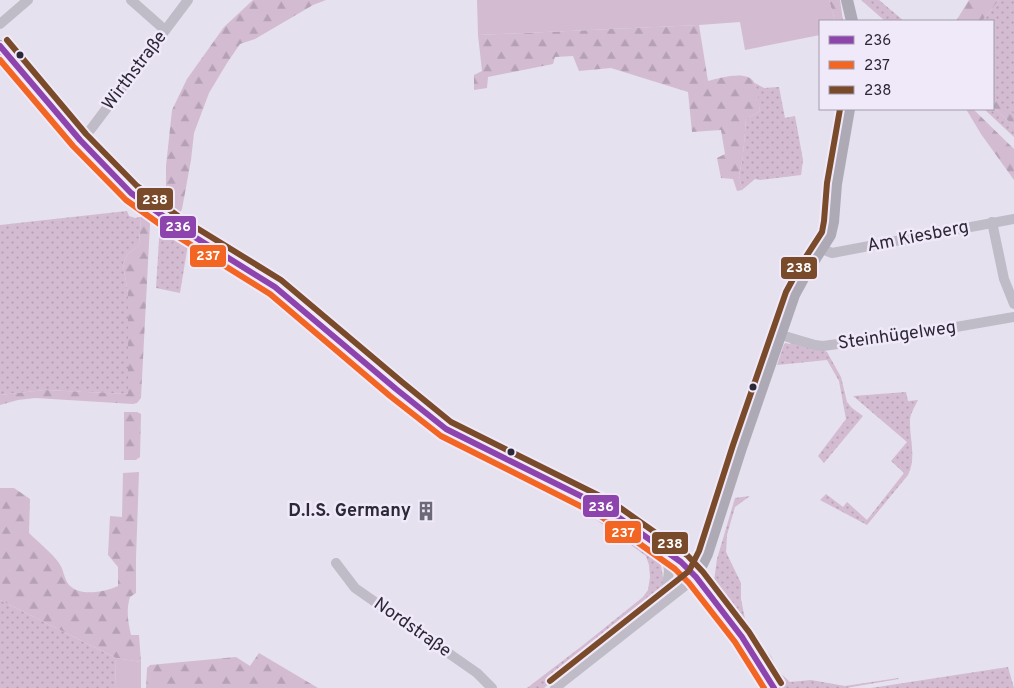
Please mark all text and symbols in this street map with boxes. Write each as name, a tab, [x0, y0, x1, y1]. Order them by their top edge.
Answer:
legend	[819, 20, 994, 110]
street label: Wirthstraße	[98, 27, 172, 115]
text: 236	[864, 32, 891, 51]
unlabelled marker	[15, 50, 25, 60]
text: 237	[864, 57, 890, 76]
text: 238	[864, 82, 891, 101]
line badge: 238	[136, 187, 174, 211]
text: 238	[142, 192, 168, 209]
line badge: 236	[159, 215, 197, 239]
street label: Am Kiesberg	[865, 216, 971, 258]
text: 236	[165, 219, 191, 236]
line badge: 237	[189, 244, 227, 268]
text: 237	[196, 248, 220, 265]
line badge: 238	[780, 256, 818, 280]
text: 238	[786, 260, 812, 277]
street label: Steinhügelweg	[836, 316, 958, 356]
unlabelled marker	[748, 382, 758, 392]
unlabelled marker	[506, 447, 516, 457]
line badge: 236	[582, 494, 620, 518]
text: 236	[588, 499, 614, 516]
place label: D.I.S. Germany	[288, 500, 411, 523]
building icon: D.I.S. Germany	[415, 500, 437, 522]
line badge: 237	[604, 520, 642, 544]
text: 237	[611, 525, 635, 542]
line badge: 238	[651, 531, 689, 555]
text: 238	[657, 536, 683, 553]
street label: Nordstraße	[369, 593, 455, 663]

